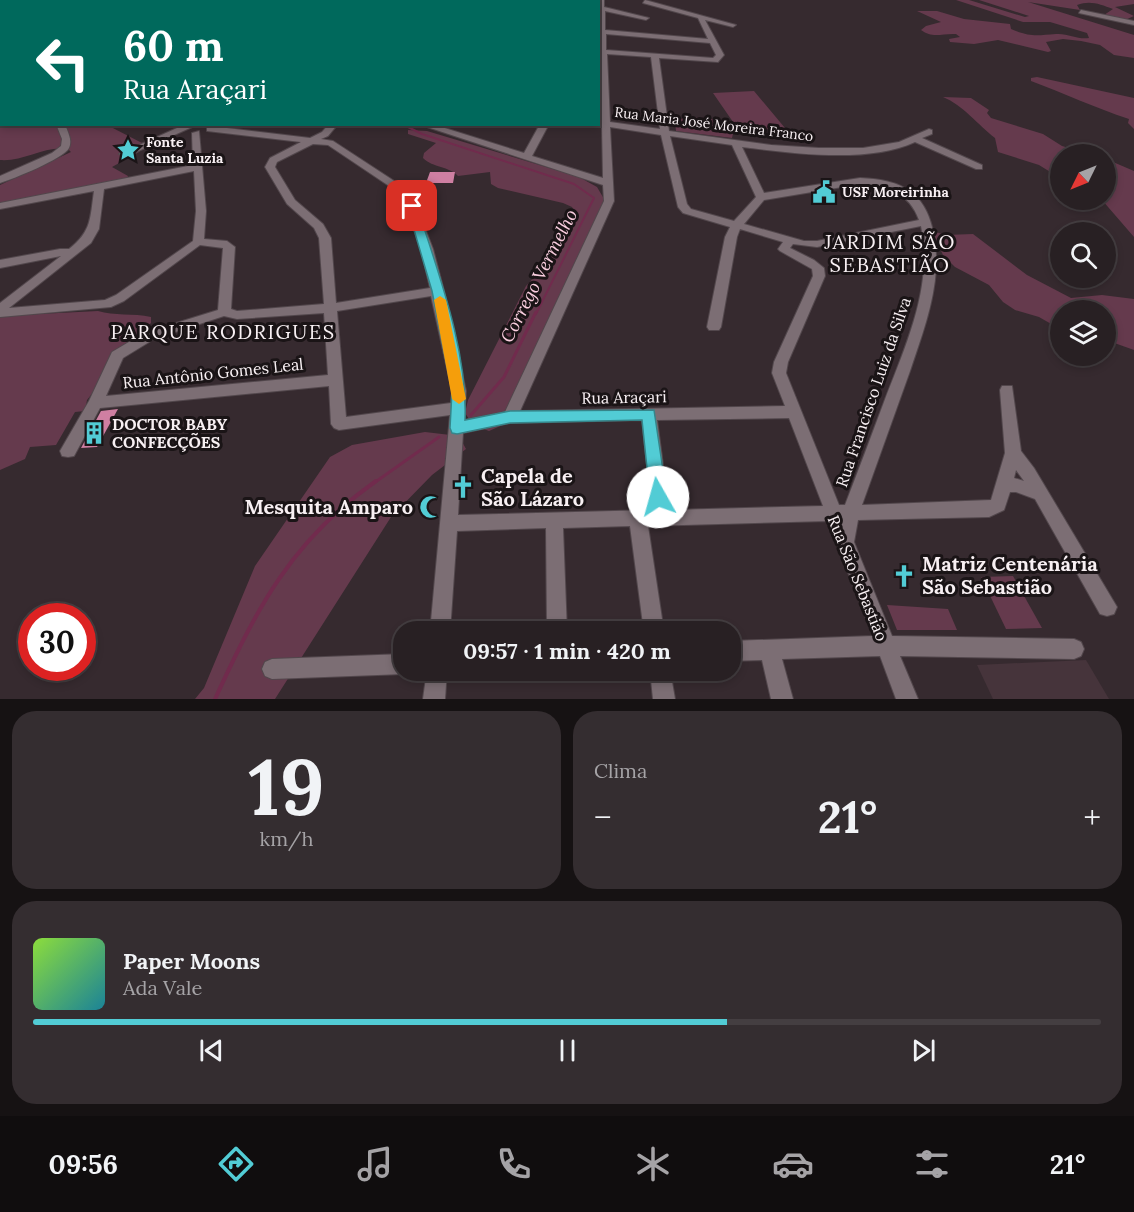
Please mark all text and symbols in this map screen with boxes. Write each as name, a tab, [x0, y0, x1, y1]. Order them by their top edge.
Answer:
text: 60 m	[123, 19, 224, 73]
icon: left	[24, 24, 102, 102]
text: Rua Araçari	[123, 72, 267, 106]
street label: Rua Maria José Moreira Franco	[614, 103, 814, 145]
place label: Fonte Santa Luzia	[146, 133, 224, 167]
place icon: Fonte Santa Luzia	[115, 137, 141, 163]
north arrow	[1050, 144, 1116, 210]
map controls	[1050, 144, 1116, 366]
public building icon: USF Moreirinha	[811, 179, 837, 205]
pin	[386, 180, 437, 231]
place label: USF Moreirinha	[842, 183, 950, 201]
icon: arrive	[395, 189, 428, 222]
water label: Corrego Vermelho	[495, 205, 582, 346]
button: search	[1050, 222, 1116, 288]
district label: JARDIM SÃO SEBASTIÃO	[823, 229, 956, 277]
street label: Rua Francisco Luiz da Silva	[831, 294, 915, 490]
button: layers	[1050, 300, 1116, 366]
district label: PARQUE RODRIGUES	[110, 319, 336, 344]
street label: Rua Antônio Gomes Leal	[122, 354, 304, 392]
street label: Rua Araçari	[581, 386, 667, 408]
place label: DOCTOR BABY CONFECÇÕES	[112, 414, 227, 452]
building icon: DOCTOR BABY CONFECÇÕES	[81, 420, 107, 446]
place label: Capela de São Lázaro	[481, 463, 584, 511]
position arrow	[626, 465, 690, 529]
church icon: Capela de São Lázaro	[450, 474, 476, 500]
place label: Mesquita Amparo	[244, 494, 413, 519]
mosque icon: Mesquita Amparo	[418, 494, 444, 520]
street label: Rua São Sebastião	[824, 512, 892, 644]
place label: Matriz Centenária São Sebastião	[922, 551, 1098, 599]
church icon: Matriz Centenária São Sebastião	[891, 563, 917, 589]
speed limit sign: 30	[18, 603, 96, 681]
text: 09:57 · 1 min · 420 m	[463, 637, 671, 665]
text: 19	[248, 737, 325, 836]
text: Clima	[594, 758, 647, 783]
text: 21°	[818, 788, 877, 845]
text: −	[594, 796, 612, 838]
text: +	[1083, 796, 1101, 838]
text: km/h	[259, 826, 314, 851]
text: Paper Moons	[123, 947, 260, 975]
text: Ada Vale	[123, 975, 202, 1000]
icon: previous	[195, 1034, 228, 1067]
icon: pause	[551, 1034, 584, 1067]
icon: next	[907, 1034, 940, 1067]
icon: directions	[215, 1143, 257, 1185]
icon: music	[354, 1143, 396, 1185]
icon: phone	[493, 1143, 535, 1185]
icon: climate	[632, 1143, 674, 1185]
icon: car	[772, 1143, 814, 1185]
icon: filters	[911, 1143, 953, 1185]
text: 09:56	[49, 1147, 118, 1181]
text: 21°	[1050, 1147, 1085, 1181]

